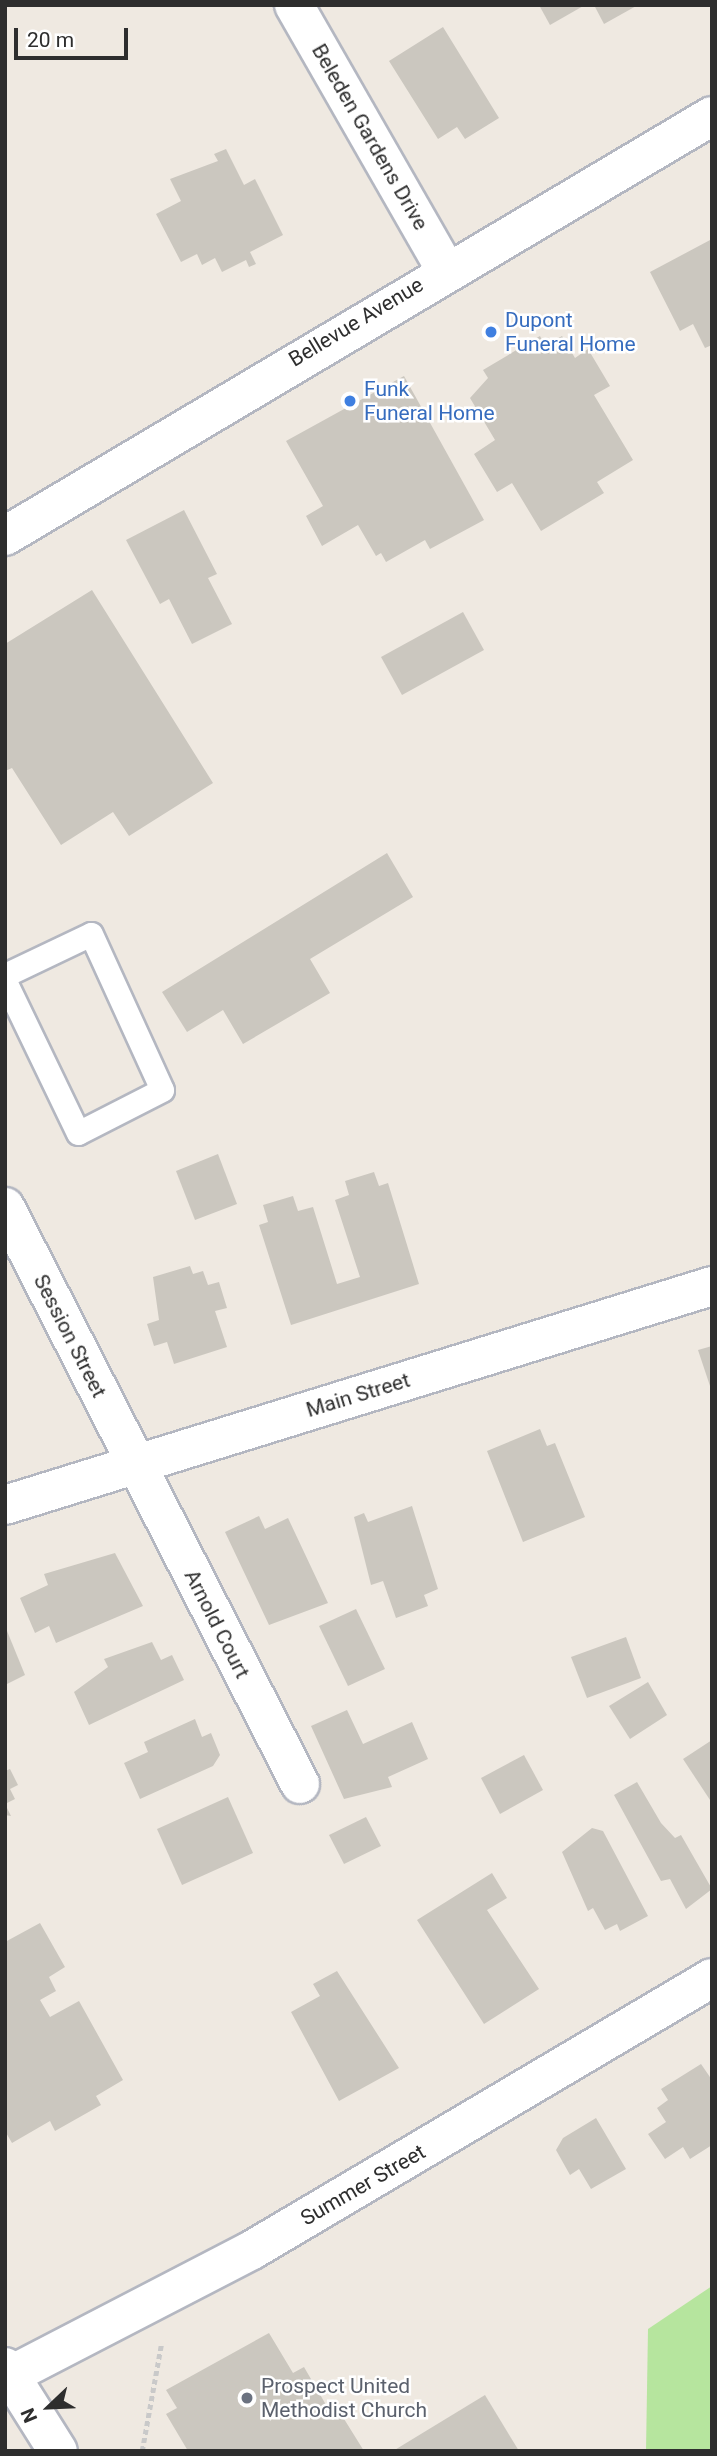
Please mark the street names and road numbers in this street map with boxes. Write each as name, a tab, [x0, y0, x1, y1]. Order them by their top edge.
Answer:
street label: Beleden Gardens Drive	[306, 39, 434, 235]
street label: Bellevue Avenue	[284, 272, 428, 372]
street label: Session Street	[28, 1270, 112, 1402]
street label: Main Street	[303, 1367, 413, 1423]
street label: Arnold Court	[179, 1566, 255, 1682]
street label: Summer Street	[296, 2139, 430, 2231]

